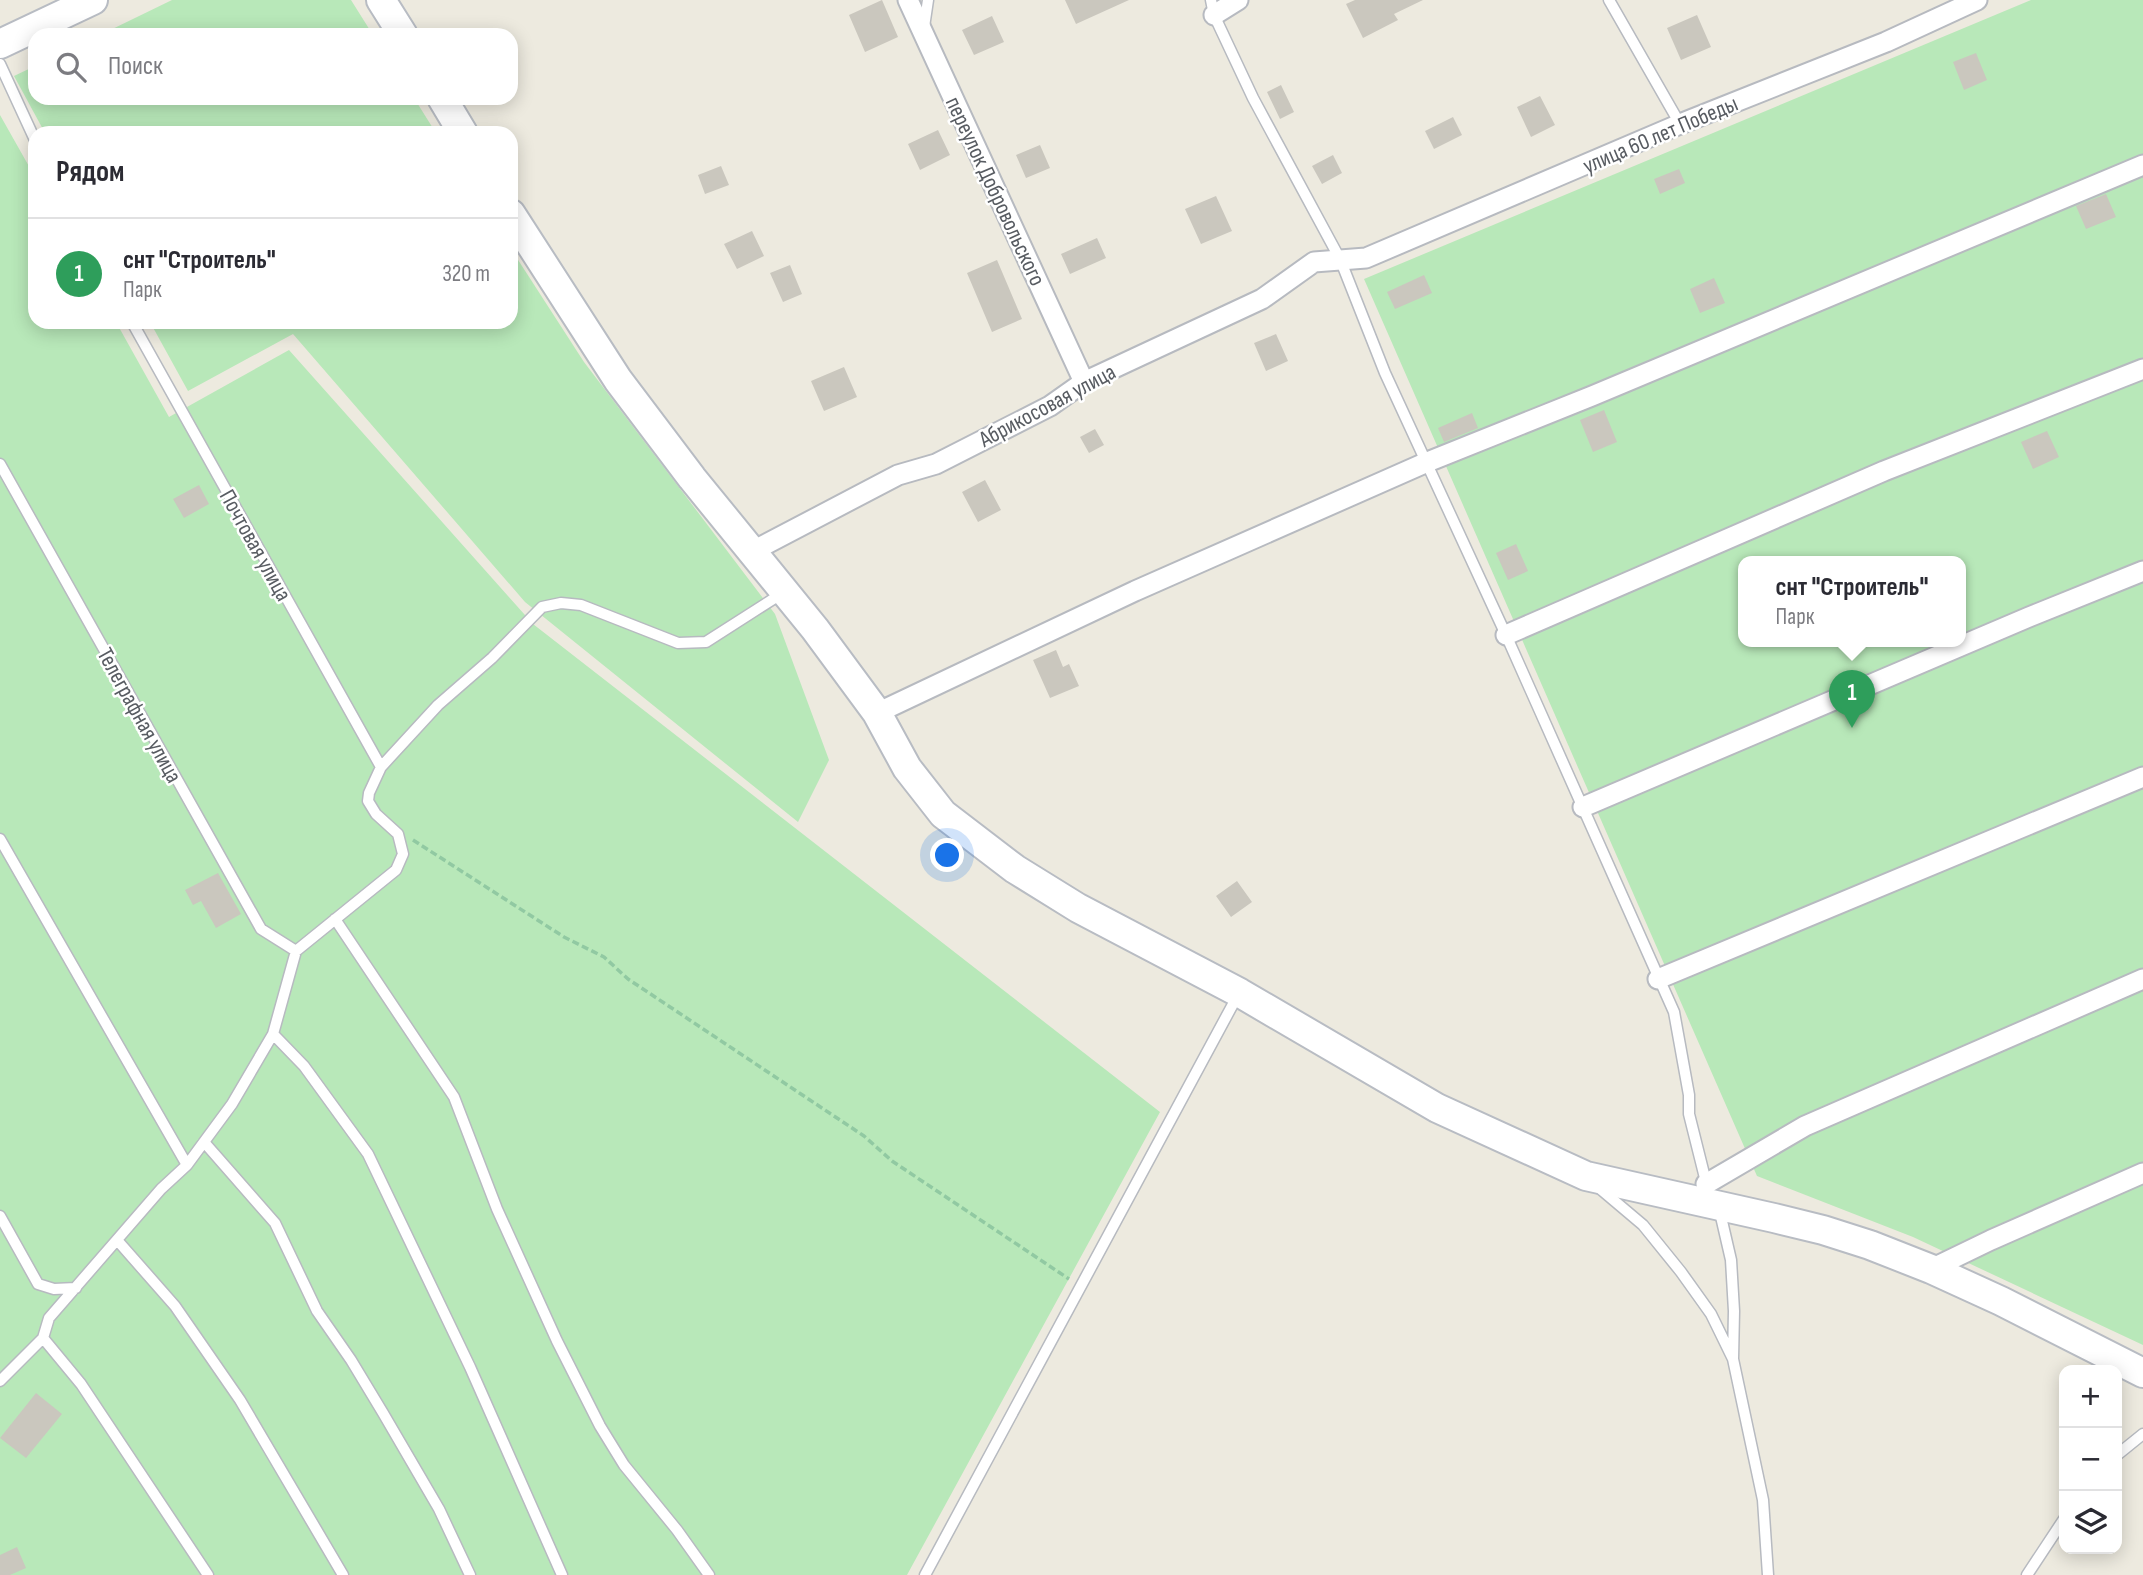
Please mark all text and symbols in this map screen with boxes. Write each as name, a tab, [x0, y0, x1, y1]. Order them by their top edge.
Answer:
search box	[28, 28, 518, 105]
icon: search	[52, 48, 90, 86]
text: Поиск	[108, 51, 163, 82]
street label: улица 60 лет Победы	[1579, 90, 1742, 180]
street label: переулок Добровольского	[939, 92, 1051, 290]
text: Рядом	[56, 154, 124, 190]
text: снт "Строитель"	[123, 245, 276, 276]
text: 1	[74, 260, 84, 288]
text: 320 m	[442, 260, 490, 288]
text: Парк	[123, 276, 162, 304]
street label: Абрикосовая улица	[973, 358, 1121, 454]
street label: Почтовая улица	[213, 485, 297, 606]
popup	[1738, 556, 1966, 647]
text: снт "Строитель"	[1776, 572, 1928, 603]
text: Парк	[1776, 603, 1814, 631]
street label: Телеграфная улица	[91, 643, 188, 788]
pin: 1	[1829, 670, 1875, 728]
your location	[930, 838, 964, 872]
map controls	[2059, 1365, 2122, 1554]
button: +	[2059, 1365, 2122, 1428]
button: −	[2059, 1428, 2122, 1491]
button: layers	[2059, 1491, 2122, 1554]

